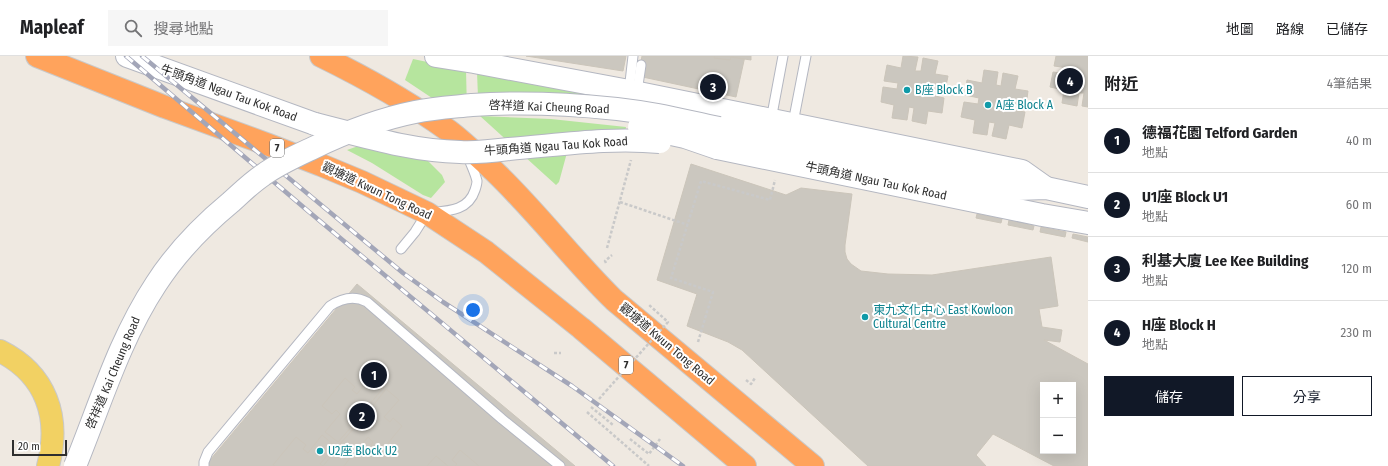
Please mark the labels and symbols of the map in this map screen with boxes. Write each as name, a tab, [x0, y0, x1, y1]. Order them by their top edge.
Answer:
street label: 牛頭角道 Ngau Tau Kok Road	[159, 62, 299, 124]
pin: 4	[1057, 66, 1083, 96]
pin: 3	[700, 72, 726, 102]
place label: B座 Block B	[915, 83, 973, 97]
marker: B座 Block B	[902, 85, 912, 95]
street label: 啓祥道 Kai Cheung Road	[488, 98, 610, 116]
place label: A座 Block A	[996, 98, 1054, 112]
marker: A座 Block A	[983, 100, 993, 110]
street label: 牛頭角道 Ngau Tau Kok Road	[484, 134, 628, 158]
road number: 7	[270, 139, 284, 157]
street label: 觀塘道 Kwun Tong Road	[320, 159, 434, 223]
street label: 牛頭角道 Ngau Tau Kok Road	[804, 159, 948, 203]
your location	[463, 300, 483, 320]
street label: 觀塘道 Kwun Tong Road	[617, 300, 717, 388]
place label: 東九文化中心 East Kowloon Cultural Centre	[873, 303, 1013, 331]
marker: 東九文化中心 East Kowloon Cultural Centre	[860, 312, 870, 322]
street label: 啓祥道 Kai Cheung Road	[83, 315, 143, 431]
road number: 7	[619, 356, 633, 374]
pin: 1	[361, 360, 387, 390]
pin: 2	[349, 401, 375, 431]
scale bar	[12, 438, 67, 457]
place label: U2座 Block U2	[328, 444, 397, 458]
marker: U2座 Block U2	[315, 446, 325, 456]

